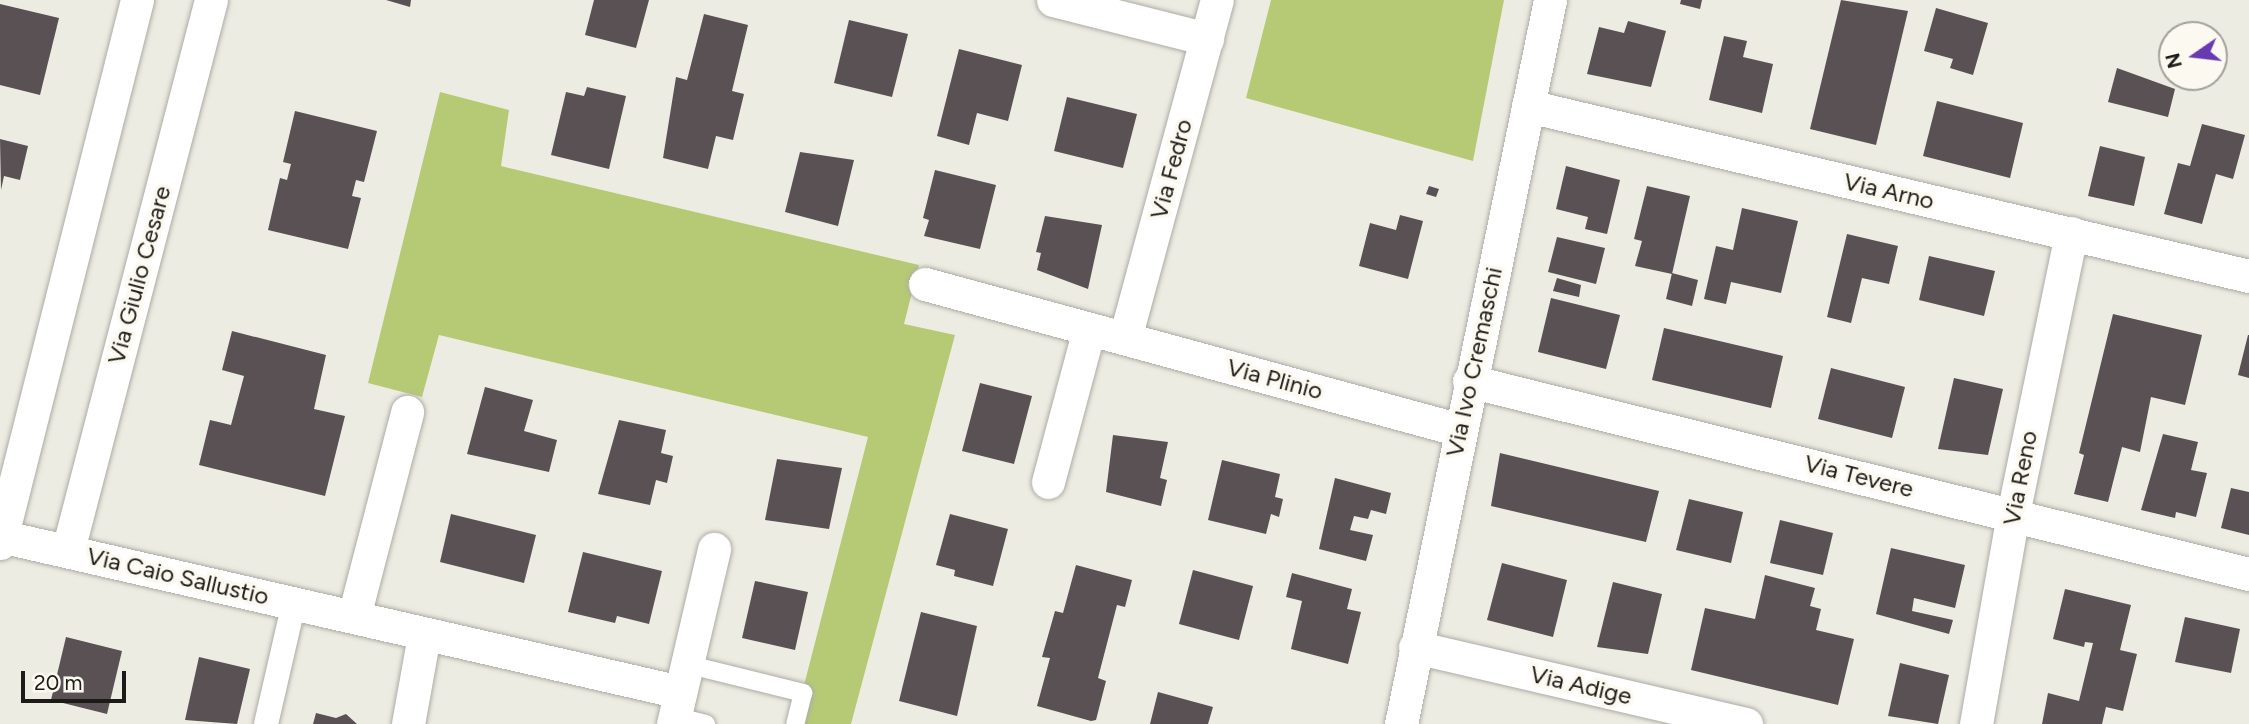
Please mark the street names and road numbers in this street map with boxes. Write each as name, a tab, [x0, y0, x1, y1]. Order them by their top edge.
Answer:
street label: Via Fedro	[1144, 116, 1198, 222]
street label: Via Arno	[1841, 167, 1937, 215]
street label: Via Giulio Cesare	[101, 183, 177, 367]
street label: Via Ivo Cremaschi	[1440, 265, 1508, 459]
street label: Via Plinio	[1224, 352, 1326, 406]
street label: Via Reno	[1997, 428, 2043, 528]
street label: Via Tevere	[1801, 449, 1917, 503]
street label: Via Caio Sallustio	[84, 541, 272, 611]
street label: Via Adige	[1527, 659, 1635, 711]

